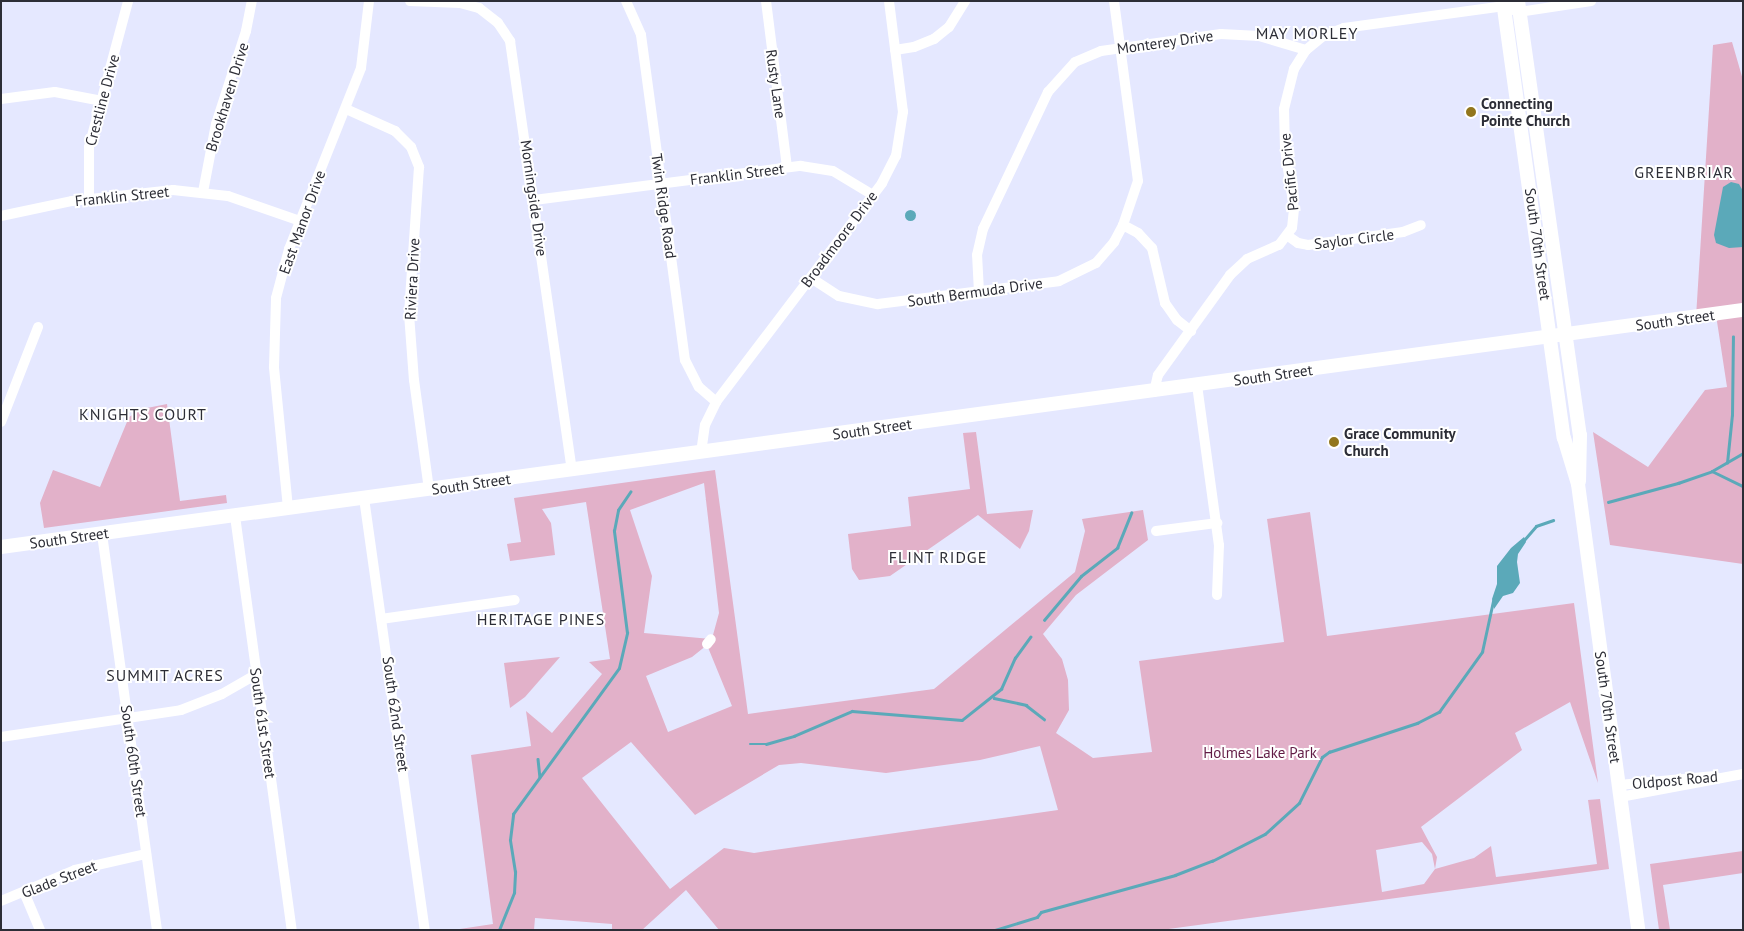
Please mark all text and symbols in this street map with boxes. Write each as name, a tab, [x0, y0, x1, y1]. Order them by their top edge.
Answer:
district label: MAY MORLEY	[1254, 23, 1360, 43]
street label: Monterey Drive	[1115, 26, 1215, 58]
street label: Brookhaven Drive	[202, 40, 252, 154]
street label: Rusty Lane	[762, 48, 790, 120]
street label: Crestline Drive	[81, 52, 123, 148]
place label: Connecting Pointe Church	[1481, 94, 1570, 129]
marker: Connecting Pointe Church	[1465, 106, 1477, 118]
street label: Pacific Drive	[1276, 132, 1302, 212]
street label: Morningside Drive	[517, 139, 551, 257]
street label: Twin Ridge Road	[648, 152, 680, 260]
street label: Franklin Street	[689, 159, 785, 189]
district label: GREENBRIAR	[1633, 162, 1735, 182]
street label: East Manor Drive	[275, 168, 329, 276]
street label: Franklin Street	[74, 182, 170, 210]
street label: Broadmoore Drive	[797, 187, 881, 291]
street label: South 70th Street	[1521, 187, 1555, 301]
street label: Saylor Circle	[1313, 225, 1395, 253]
street label: Riviera Drive	[401, 238, 423, 320]
street label: South Bermuda Drive	[906, 274, 1044, 310]
street label: South Street	[1634, 306, 1716, 334]
street label: South Street	[1232, 361, 1314, 389]
district label: KNIGHTS COURT	[77, 404, 209, 424]
street label: South Street	[831, 415, 913, 443]
place label: Grace Community Church	[1344, 424, 1456, 459]
marker: Grace Community Church	[1328, 436, 1340, 448]
street label: South Street	[430, 470, 512, 498]
street label: South Street	[28, 524, 110, 552]
district label: FLINT RIDGE	[887, 547, 989, 567]
district label: HERITAGE PINES	[475, 609, 607, 629]
street label: South 70th Street	[1591, 650, 1625, 764]
street label: South 62nd Street	[379, 655, 413, 773]
district label: SUMMIT ACRES	[104, 665, 226, 685]
street label: South 61st Street	[246, 667, 280, 779]
street label: South 60th Street	[117, 704, 151, 818]
park label: Holmes Lake Park	[1203, 744, 1317, 762]
street label: Oldpost Road	[1631, 767, 1719, 793]
street label: Glade Street	[19, 856, 99, 902]

